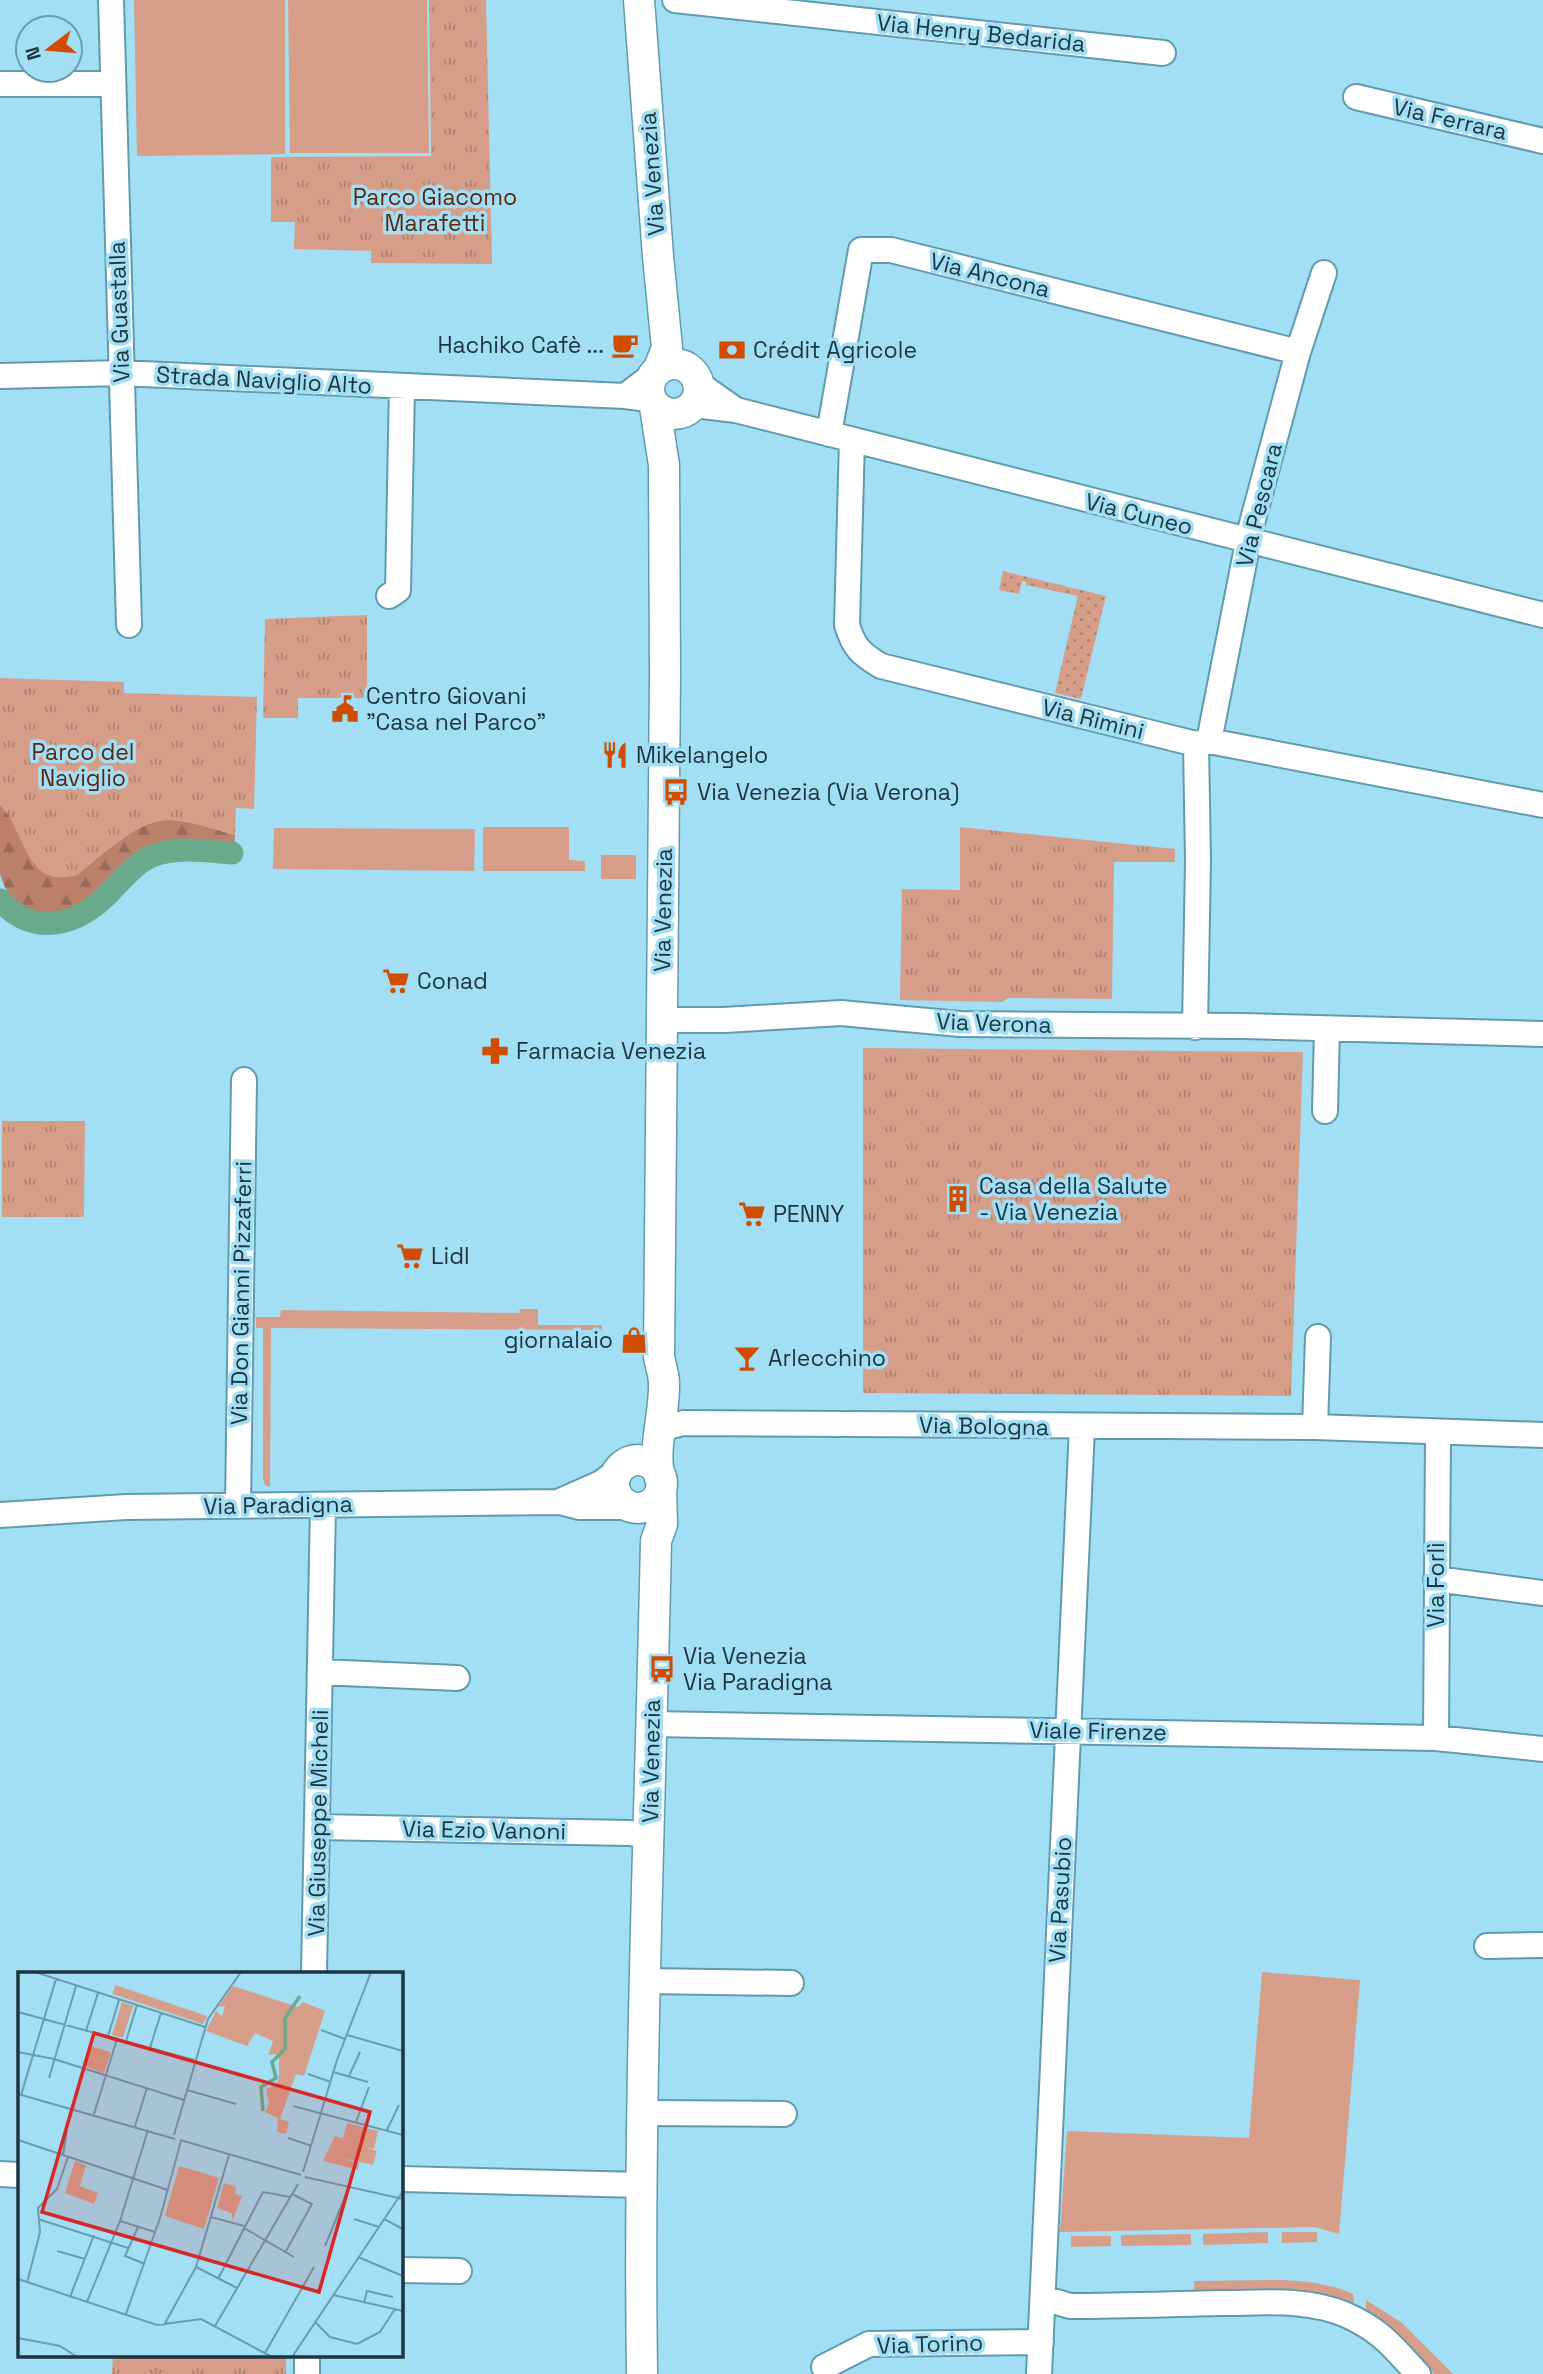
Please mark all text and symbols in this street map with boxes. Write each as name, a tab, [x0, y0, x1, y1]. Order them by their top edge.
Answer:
street label: Via Henry Bedarida	[875, 7, 1087, 59]
north arrow	[14, 14, 84, 84]
text: N	[19, 44, 47, 63]
street label: Via Ferrara	[1390, 91, 1510, 147]
street label: Via Venezia	[633, 111, 671, 237]
park label: Parco Giacomo Marafetti	[353, 182, 517, 238]
street label: Via Guastalla	[102, 241, 136, 383]
street label: Via Ancona	[927, 246, 1053, 304]
place label: Hachiko Cafè ...	[438, 330, 604, 360]
cafe icon: Hachiko Cafè ...	[610, 330, 640, 360]
bank icon: Crédit Agricole	[717, 335, 747, 365]
place label: Crédit Agricole	[753, 335, 917, 365]
street label: Strada Naviglio Alto	[155, 359, 373, 401]
street label: Via Pescara	[1229, 440, 1289, 570]
street label: Via Cuneo	[1082, 486, 1196, 542]
place label: Centro Giovani "Casa nel Parco"	[366, 681, 546, 737]
street label: Via Rimini	[1039, 692, 1147, 746]
public building icon: Centro Giovani "Casa nel Parco"	[330, 694, 360, 724]
park label: Parco del Naviglio	[32, 737, 134, 793]
restaurant icon: Mikelangelo	[600, 740, 630, 770]
place label: Mikelangelo	[636, 740, 768, 770]
bus stop icon: Via Venezia (Via Verona)	[661, 777, 691, 807]
place label: Via Venezia (Via Verona)	[697, 777, 959, 807]
street label: Via Venezia	[647, 848, 679, 972]
supermarket icon: Conad	[381, 966, 411, 996]
place label: Conad	[417, 966, 488, 996]
street label: Via Verona	[936, 1006, 1052, 1040]
pharmacy icon: Farmacia Venezia	[480, 1036, 510, 1066]
place label: Farmacia Venezia	[516, 1036, 706, 1066]
street label: Via Don Gianni Pizzaferri	[224, 1161, 258, 1425]
place label: Casa della Salute - Via Venezia	[979, 1171, 1168, 1227]
building icon: Casa della Salute - Via Venezia	[943, 1184, 973, 1214]
supermarket icon: PENNY	[737, 1199, 767, 1229]
place label: PENNY	[773, 1199, 844, 1229]
supermarket icon: Lidl	[395, 1241, 425, 1271]
place label: Lidl	[431, 1241, 470, 1271]
place label: giornalaio	[504, 1325, 613, 1355]
shop icon: giornalaio	[619, 1325, 649, 1355]
bar icon: Arlecchino	[732, 1343, 762, 1373]
place label: Arlecchino	[768, 1343, 886, 1373]
street label: Via Bologna	[919, 1410, 1049, 1442]
street label: Via Paradigna	[203, 1489, 353, 1521]
street label: Via Forlì	[1421, 1542, 1451, 1628]
place label: Via Venezia Via Paradigna	[683, 1641, 833, 1697]
bus stop icon: Via Venezia Via Paradigna	[647, 1654, 677, 1684]
street label: Via Venezia	[635, 1699, 667, 1823]
street label: Via Giuseppe Micheli	[301, 1709, 335, 1937]
street label: Viale Firenze	[1029, 1715, 1167, 1747]
street label: Via Ezio Vanoni	[402, 1814, 566, 1846]
street label: Via Pasubio	[1042, 1836, 1078, 1964]
inset map	[18, 1972, 402, 2356]
street label: Via Torino	[876, 2327, 984, 2361]

